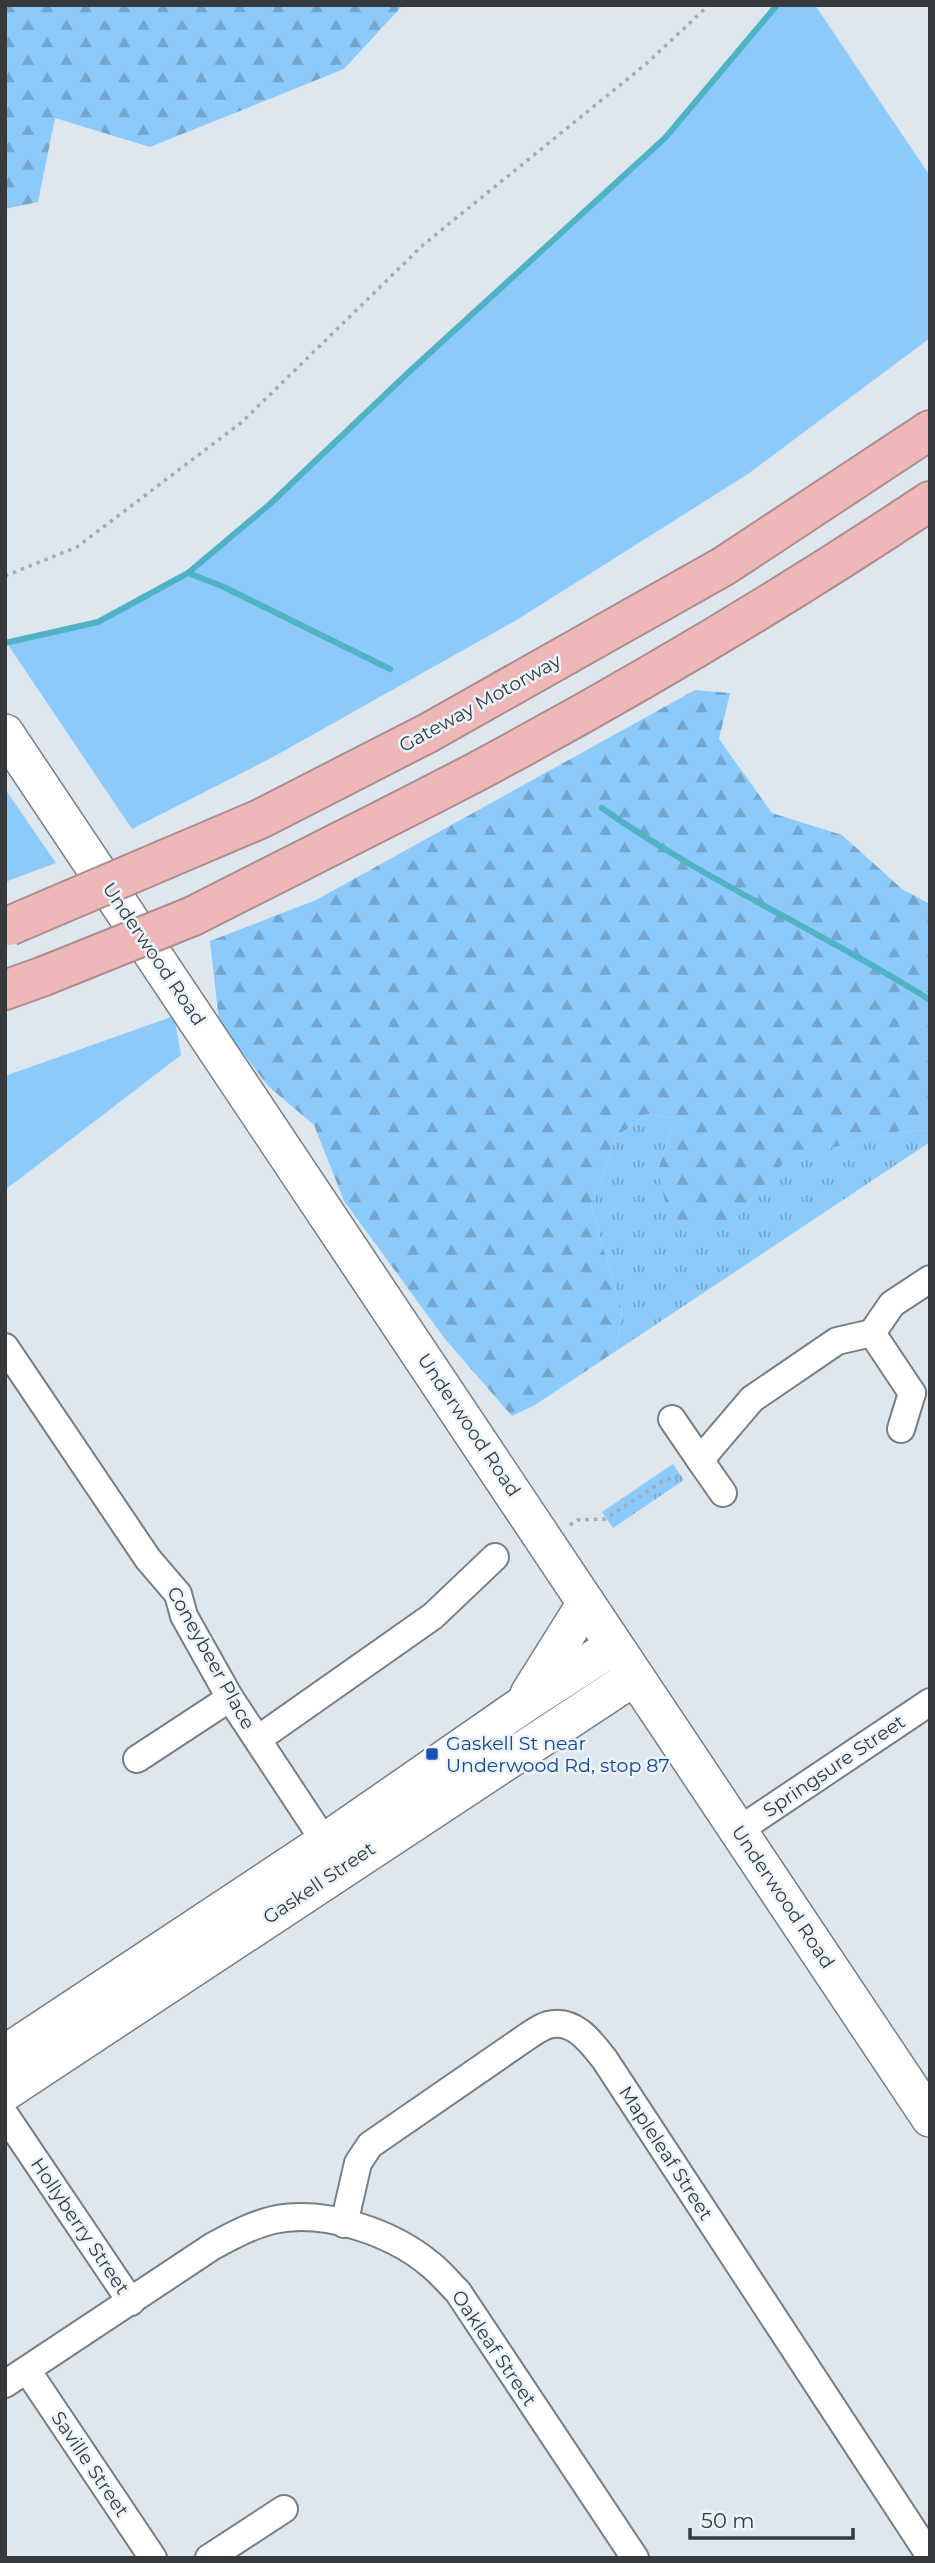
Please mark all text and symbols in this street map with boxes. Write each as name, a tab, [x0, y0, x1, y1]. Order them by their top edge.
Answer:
street label: Gateway Motorway	[395, 649, 566, 757]
street label: Underwood Road	[98, 878, 210, 1030]
street label: Underwood Road	[413, 1349, 525, 1501]
street label: Coneybeer Place	[162, 1583, 260, 1733]
street label: Springsure Street	[759, 1710, 910, 1822]
place label: Gaskell St near Underwood Rd, stop 87	[446, 1732, 670, 1777]
marker: Gaskell St near Underwood Rd, stop 87	[424, 1746, 440, 1762]
street label: Underwood Road	[727, 1821, 839, 1973]
street label: Gaskell Street	[259, 1837, 380, 1929]
street label: Mapleleaf Street	[614, 2082, 718, 2225]
street label: Hollyberry Street	[26, 2153, 134, 2299]
street label: Oakleaf Street	[447, 2286, 541, 2411]
street label: Saville Street	[46, 2407, 134, 2521]
scale bar	[690, 2496, 853, 2540]
text: 50 m	[701, 2508, 755, 2533]

